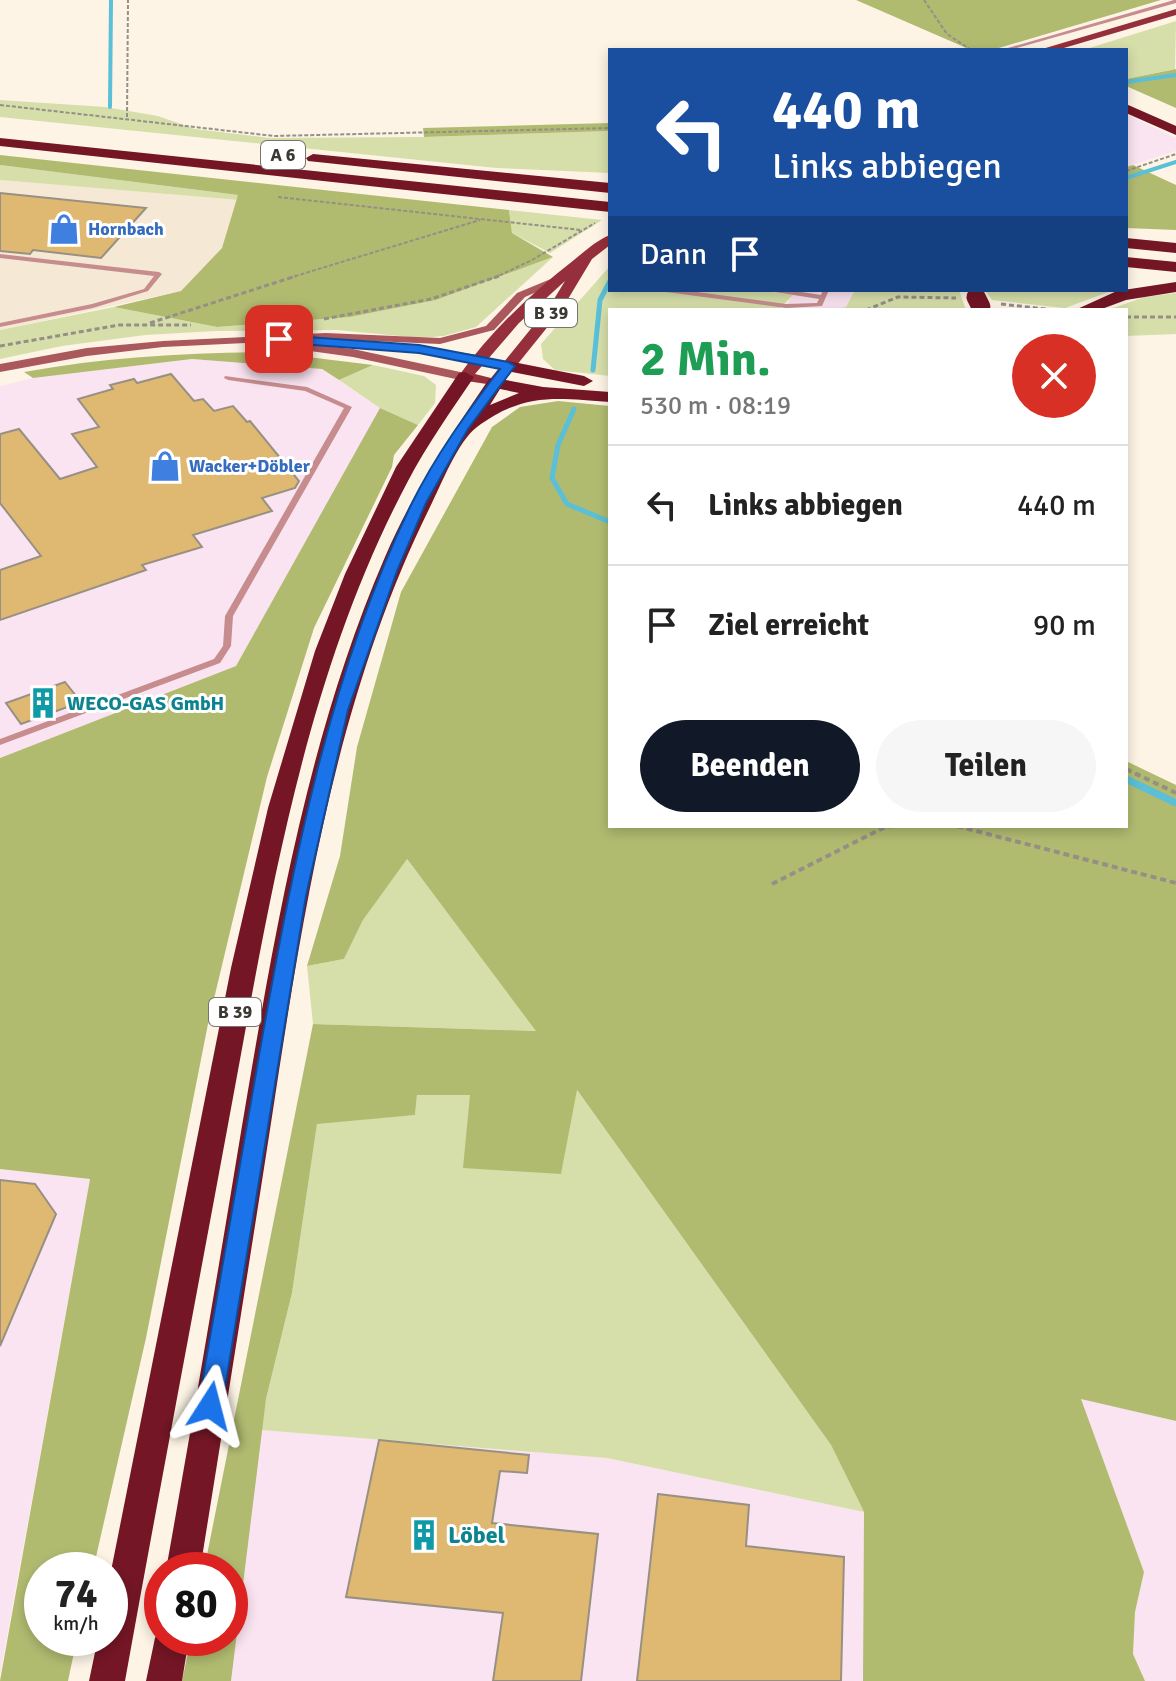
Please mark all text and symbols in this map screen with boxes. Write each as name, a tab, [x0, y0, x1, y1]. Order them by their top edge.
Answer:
text: 440 m	[772, 75, 920, 144]
icon: left	[640, 80, 744, 184]
road number: A 6	[261, 141, 305, 169]
text: Links abbiegen	[772, 144, 1002, 189]
shop icon: Hornbach	[47, 212, 81, 246]
place label: Hornbach	[88, 218, 164, 240]
icon: arrive	[723, 232, 767, 276]
text: Dann	[640, 236, 707, 273]
road number: B 39	[525, 299, 577, 327]
pin	[245, 305, 313, 373]
icon: arrive	[257, 317, 301, 361]
text: 2 Min.	[640, 330, 771, 389]
button: close	[1012, 334, 1096, 418]
text: 530 m · 08:19	[640, 390, 791, 422]
shop icon: Wacker+Döbler	[148, 449, 182, 483]
place label: Wacker+Döbler	[189, 455, 311, 477]
icon: left	[640, 483, 684, 527]
text: Links abbiegen	[708, 487, 903, 524]
text: 440 m	[1017, 487, 1096, 524]
icon: arrive	[640, 603, 684, 647]
text: Ziel erreicht	[708, 607, 869, 644]
text: 90 m	[1033, 607, 1096, 644]
building icon: WECO-GAS GmbH	[26, 686, 60, 720]
place label: WECO-GAS GmbH	[67, 691, 224, 716]
button: Beenden	[640, 720, 860, 812]
button: Teilen	[876, 720, 1096, 812]
road number: B 39	[209, 998, 261, 1026]
position arrow	[168, 1364, 252, 1448]
building icon: Löbel	[407, 1518, 441, 1552]
place label: Löbel	[448, 1520, 506, 1550]
speed limit sign: 80	[144, 1552, 248, 1656]
text: 74	[54, 1569, 98, 1619]
text: km/h	[53, 1611, 99, 1636]

